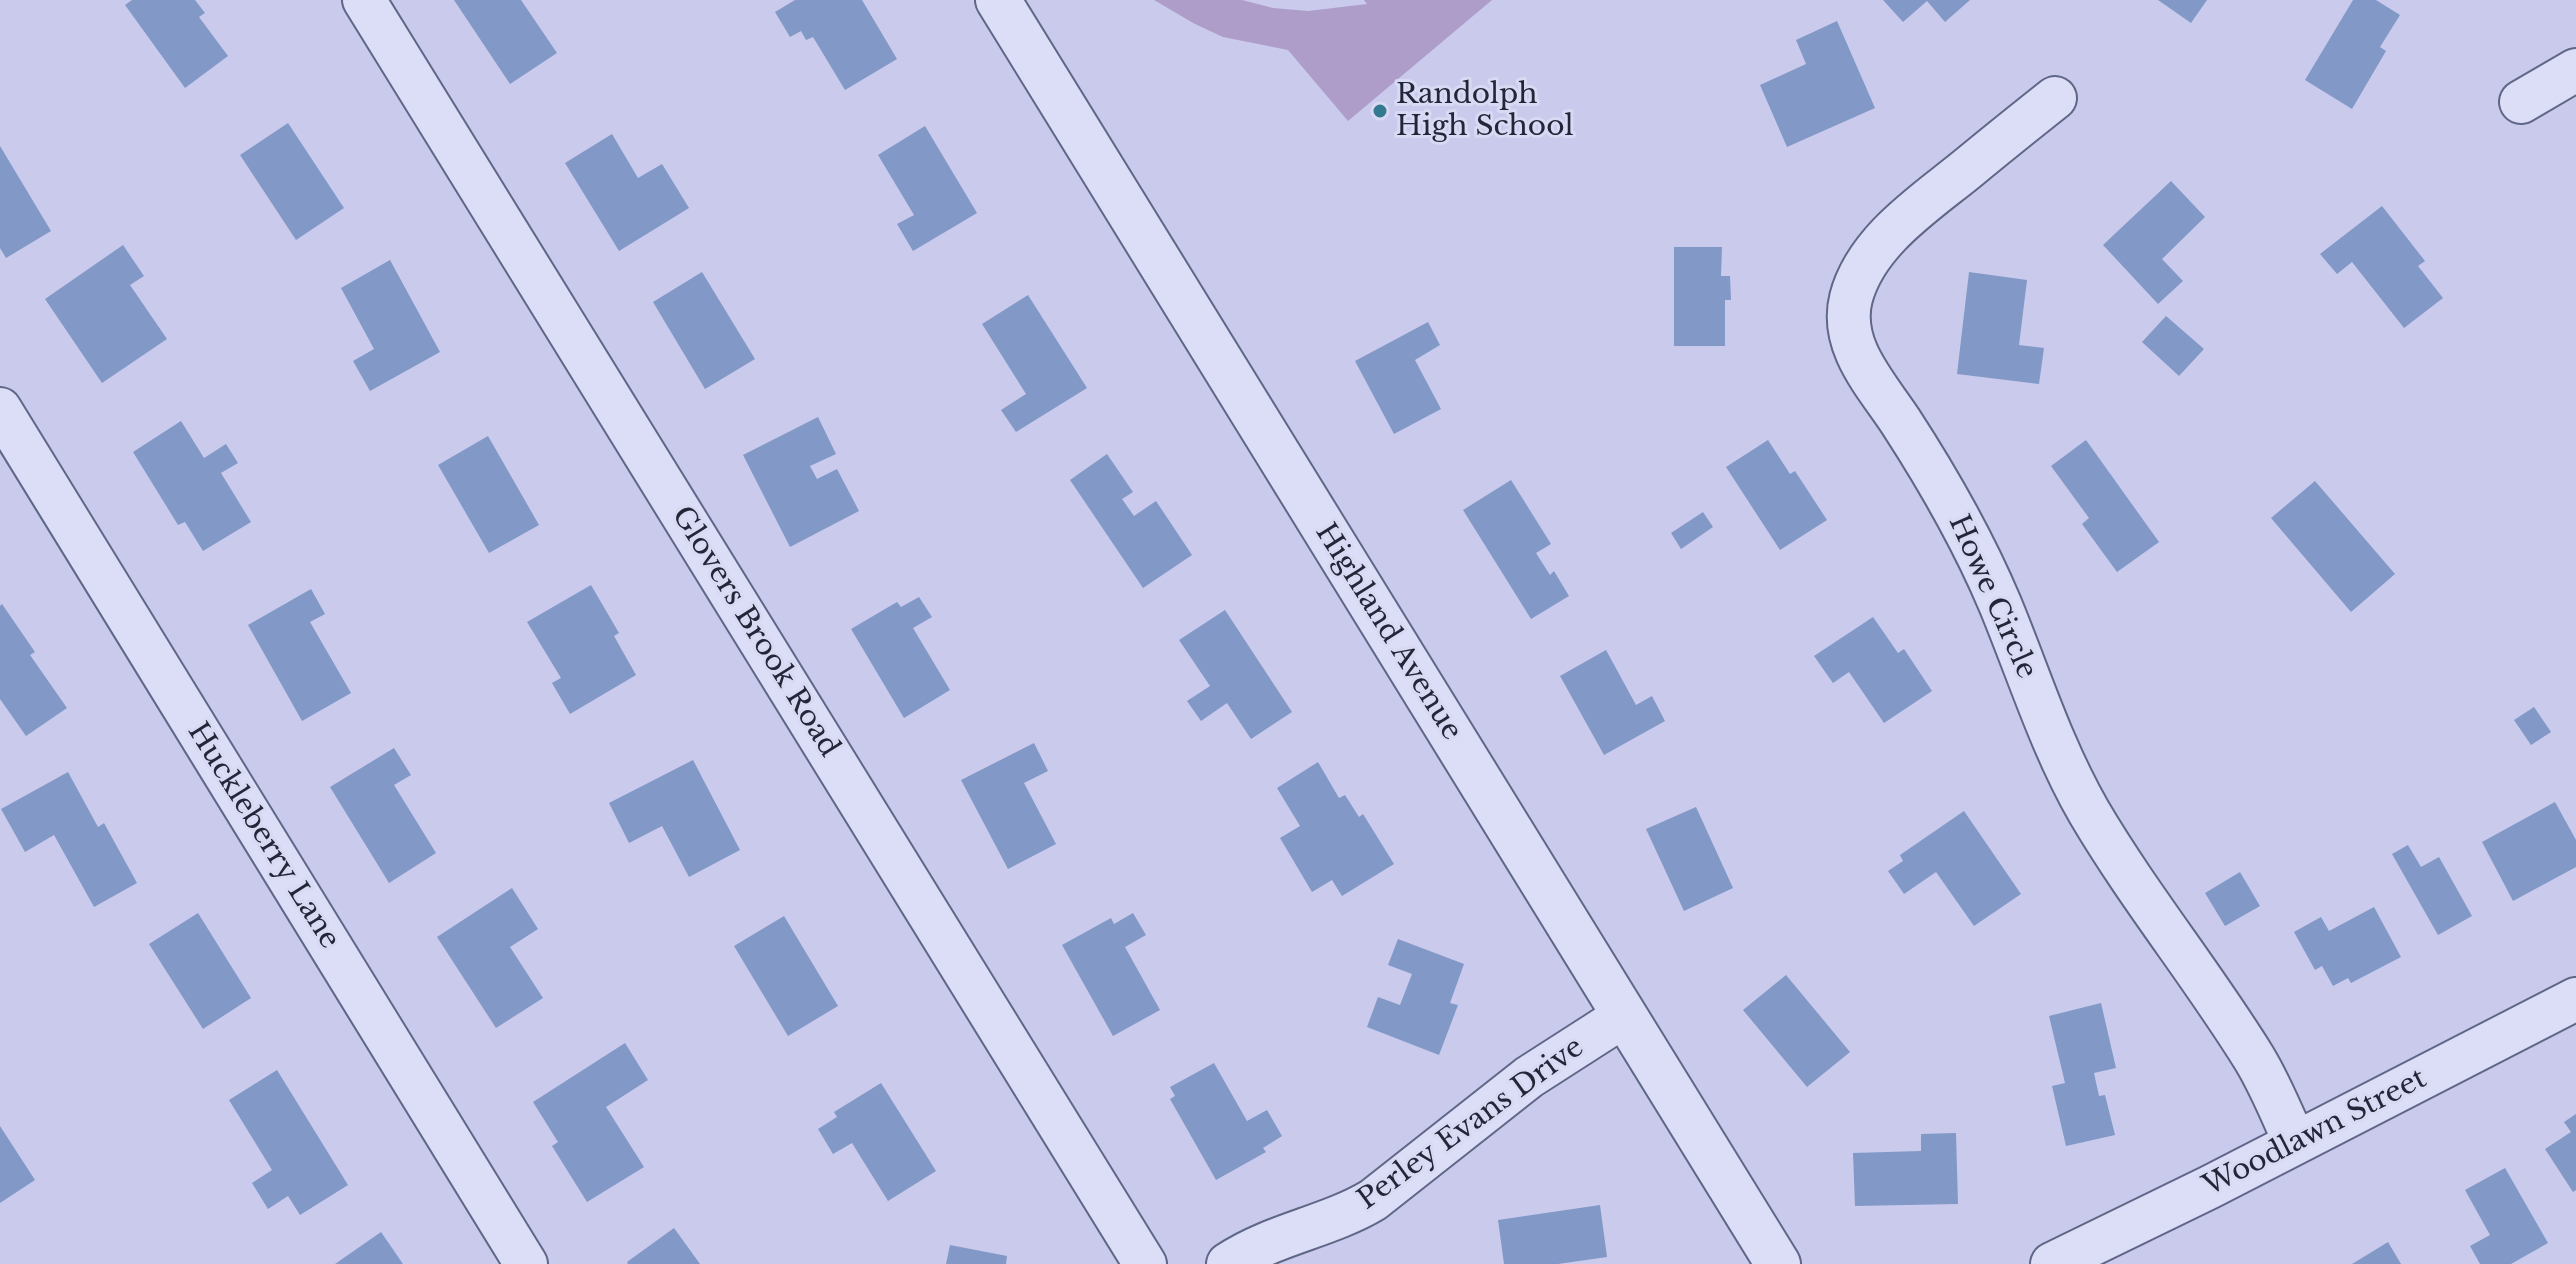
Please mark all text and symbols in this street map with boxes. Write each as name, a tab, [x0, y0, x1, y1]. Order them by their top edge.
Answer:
place label: Randolph High School	[1396, 78, 1574, 144]
marker: Randolph High School	[1371, 102, 1389, 120]
street label: Glovers Brook Road	[664, 501, 846, 763]
street label: Howe Circle	[1941, 510, 2043, 684]
street label: Highland Avenue	[1308, 518, 1468, 746]
street label: Huckleberry Lane	[180, 717, 346, 955]
street label: Perley Evans Drive	[1352, 1031, 1590, 1217]
street label: Woodlawn Street	[2198, 1062, 2432, 1204]

